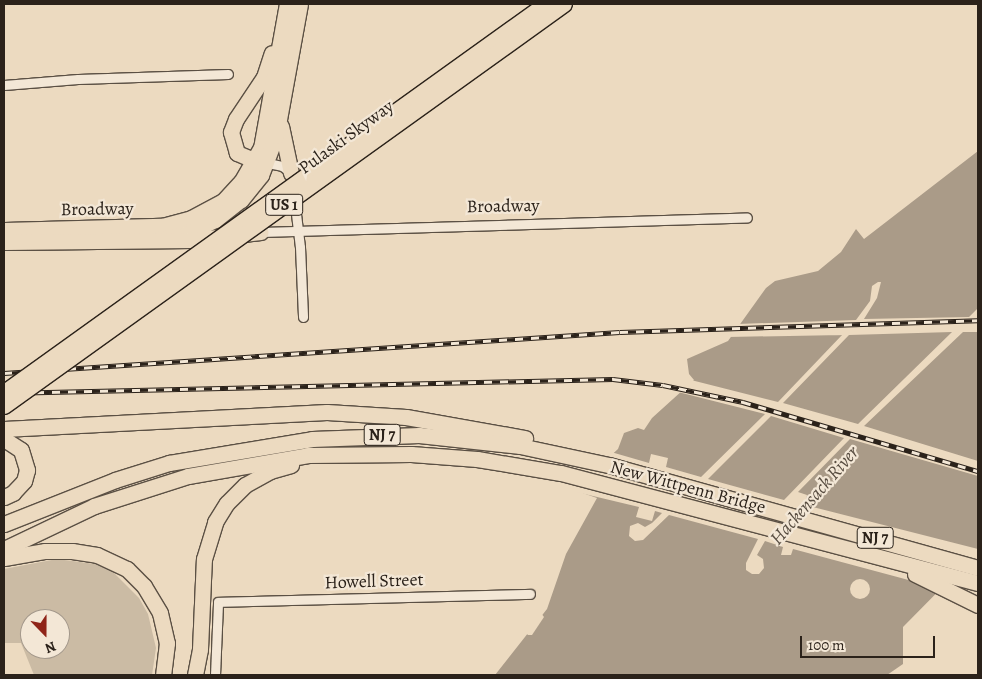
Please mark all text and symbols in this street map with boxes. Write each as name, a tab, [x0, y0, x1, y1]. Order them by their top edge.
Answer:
street label: Pulaski Skyway	[294, 95, 398, 179]
road number: US 1	[264, 192, 304, 218]
street label: Broadway	[466, 195, 540, 217]
street label: Broadway	[60, 198, 134, 220]
road number: NJ 7	[363, 422, 401, 448]
water label: Hackensack River	[766, 442, 864, 550]
street label: New Wittpenn Bridge	[608, 456, 768, 518]
road number: NJ 7	[856, 524, 894, 552]
street label: Howell Street	[324, 568, 424, 594]
north arrow	[20, 609, 70, 659]
scale bar	[802, 626, 937, 658]
text: 100 m	[808, 635, 845, 655]
text: N	[42, 637, 59, 658]

